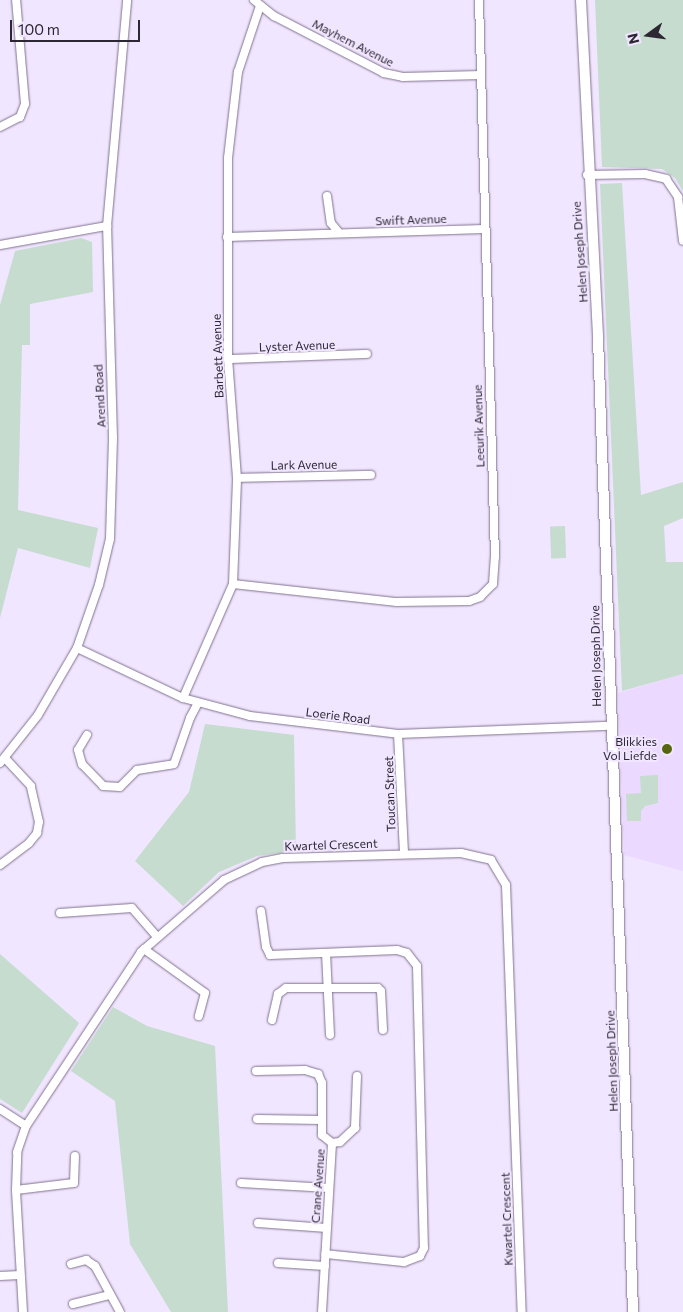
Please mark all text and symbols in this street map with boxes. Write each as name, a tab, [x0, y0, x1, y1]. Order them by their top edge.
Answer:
scale bar	[12, 10, 142, 42]
north arrow	[623, 10, 673, 60]
street label: Mayhem Avenue	[310, 16, 396, 70]
text: 100 m	[18, 20, 60, 38]
text: N	[623, 32, 642, 46]
street label: Helen Joseph Drive	[569, 201, 591, 303]
street label: Swift Avenue	[375, 212, 447, 228]
street label: Barbett Avenue	[209, 314, 227, 398]
street label: Lyster Avenue	[259, 337, 335, 355]
street label: Arend Road	[91, 364, 109, 428]
street label: Leeurik Avenue	[470, 384, 488, 468]
street label: Lark Avenue	[271, 457, 337, 473]
street label: Helen Joseph Drive	[588, 605, 604, 707]
street label: Loerie Road	[305, 705, 371, 727]
place label: Blikkies Vol Liefde	[603, 735, 657, 763]
marker: Blikkies Vol Liefde	[661, 743, 673, 755]
street label: Toucan Street	[381, 756, 399, 832]
street label: Kwartel Crescent	[284, 836, 378, 854]
street label: Helen Joseph Drive	[603, 1010, 621, 1112]
street label: Crane Avenue	[308, 1148, 328, 1224]
street label: Kwartel Crescent	[498, 1172, 516, 1266]

